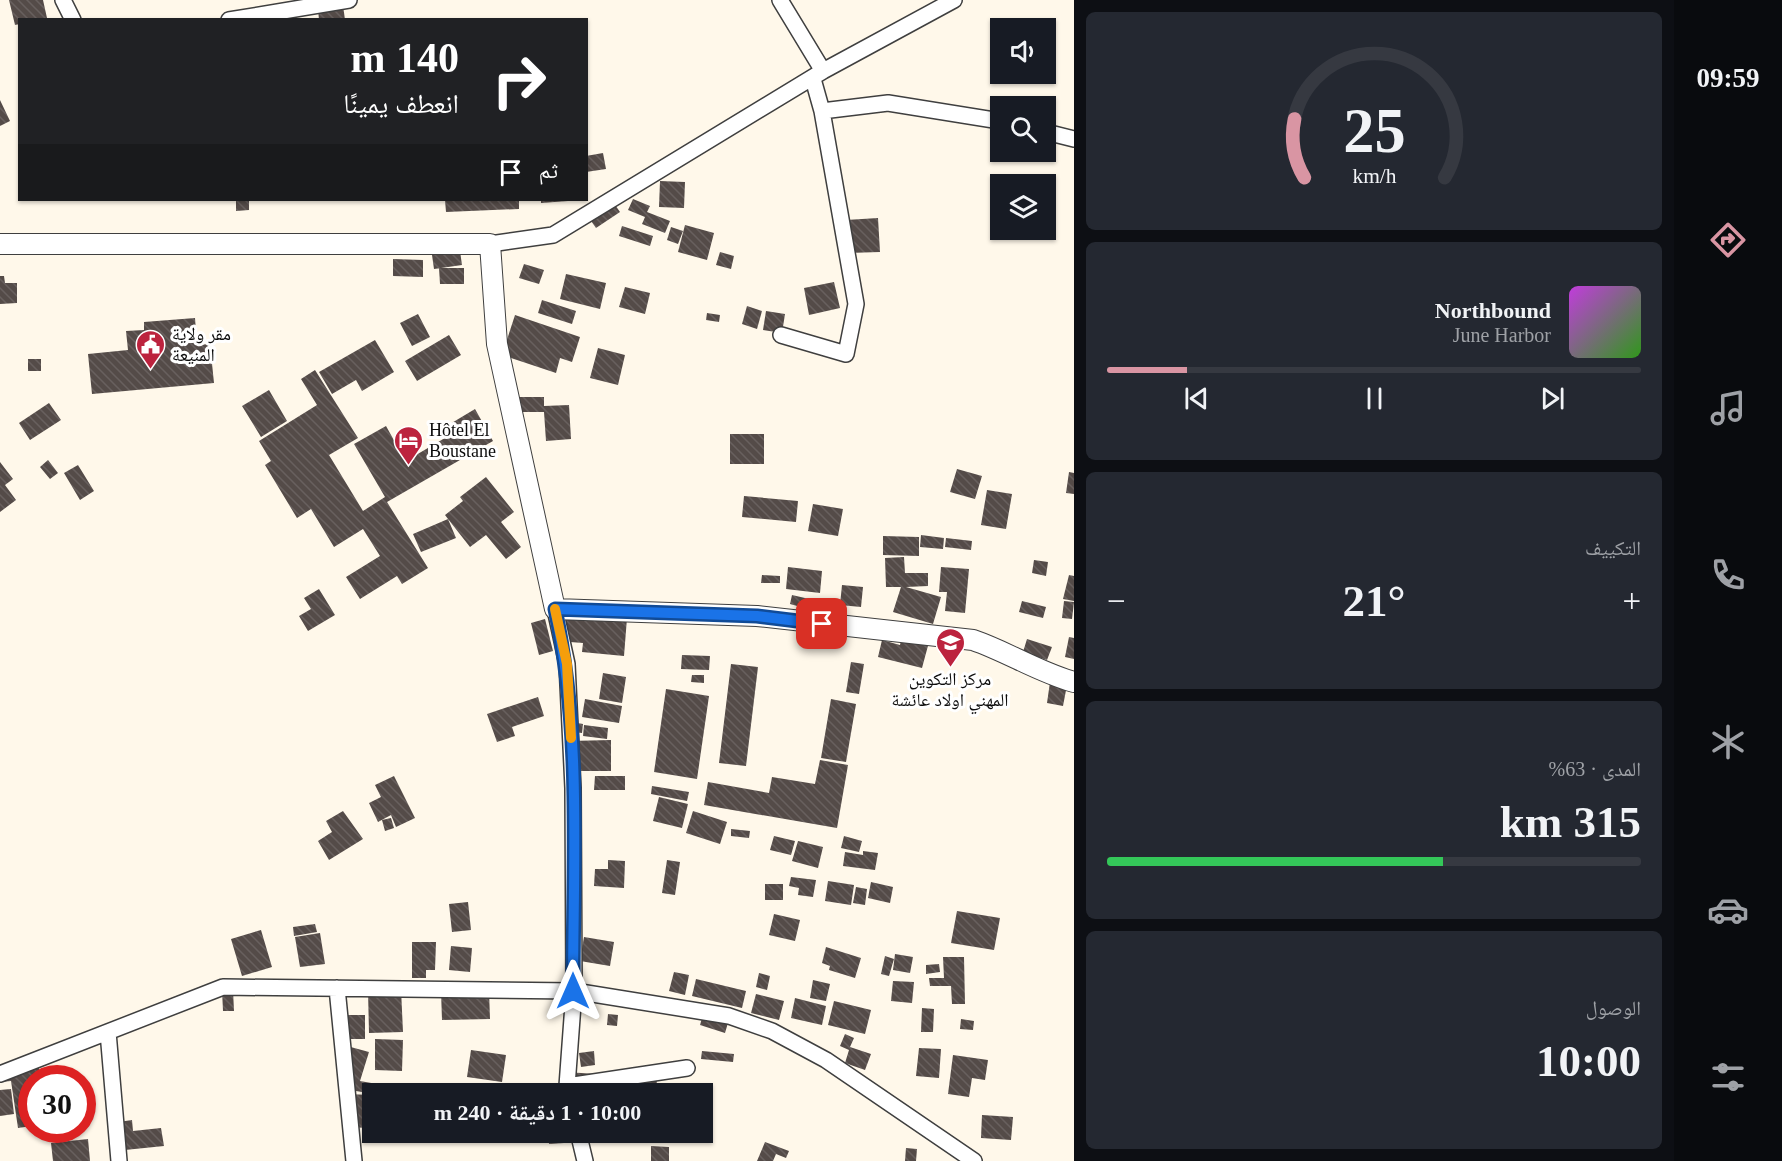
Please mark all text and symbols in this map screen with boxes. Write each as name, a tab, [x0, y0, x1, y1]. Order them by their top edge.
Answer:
map controls	[990, 18, 1056, 240]
button: sound	[990, 18, 1056, 84]
text: 140 m	[351, 35, 459, 81]
icon: right	[480, 42, 558, 120]
text: 09:59	[1697, 63, 1760, 93]
text: انعطف يمينًا	[343, 89, 459, 119]
button: search	[990, 96, 1056, 162]
text: 25	[1343, 96, 1405, 165]
icon: arrive	[494, 156, 527, 189]
text: ثم	[539, 158, 558, 183]
text: km/h	[1352, 164, 1396, 188]
button: layers	[990, 174, 1056, 240]
icon: directions	[1707, 219, 1749, 261]
text: Northbound	[1435, 298, 1551, 323]
place label: مقر ولاية المنيعة	[172, 324, 231, 365]
text: June Harbor	[1453, 324, 1551, 346]
public building icon: مقر ولاية المنيعة	[135, 328, 167, 370]
icon: previous	[1180, 382, 1213, 415]
icon: pause	[1358, 382, 1391, 415]
icon: next	[1536, 382, 1569, 415]
icon: music	[1707, 387, 1749, 429]
place label: Hôtel El Boustane	[429, 420, 496, 461]
hotel icon: Hôtel El Boustane	[392, 424, 424, 466]
text: التكييف	[1585, 537, 1641, 559]
icon: phone	[1707, 554, 1749, 596]
text: 21°	[1343, 576, 1406, 626]
text: −	[1107, 583, 1126, 619]
text: +	[1622, 583, 1641, 619]
pin	[796, 598, 847, 649]
icon: arrive	[805, 607, 838, 640]
school or university icon: مركز التكوين المهني اولاد عائشة	[934, 626, 966, 668]
place label: مركز التكوين المهني اولاد عائشة	[891, 669, 1009, 715]
icon: climate	[1707, 721, 1749, 763]
text: المدى · 63%	[1549, 758, 1641, 780]
text: 315 km	[1500, 797, 1641, 847]
icon: car	[1707, 889, 1749, 931]
position arrow	[541, 959, 605, 1023]
text: الوصول	[1586, 997, 1641, 1019]
text: 10:00	[1536, 1036, 1641, 1086]
icon: filters	[1707, 1056, 1749, 1098]
speed limit sign: 30	[18, 1065, 96, 1143]
text: 10:00 · 1 دقيقة · 240 m	[434, 1100, 641, 1125]

